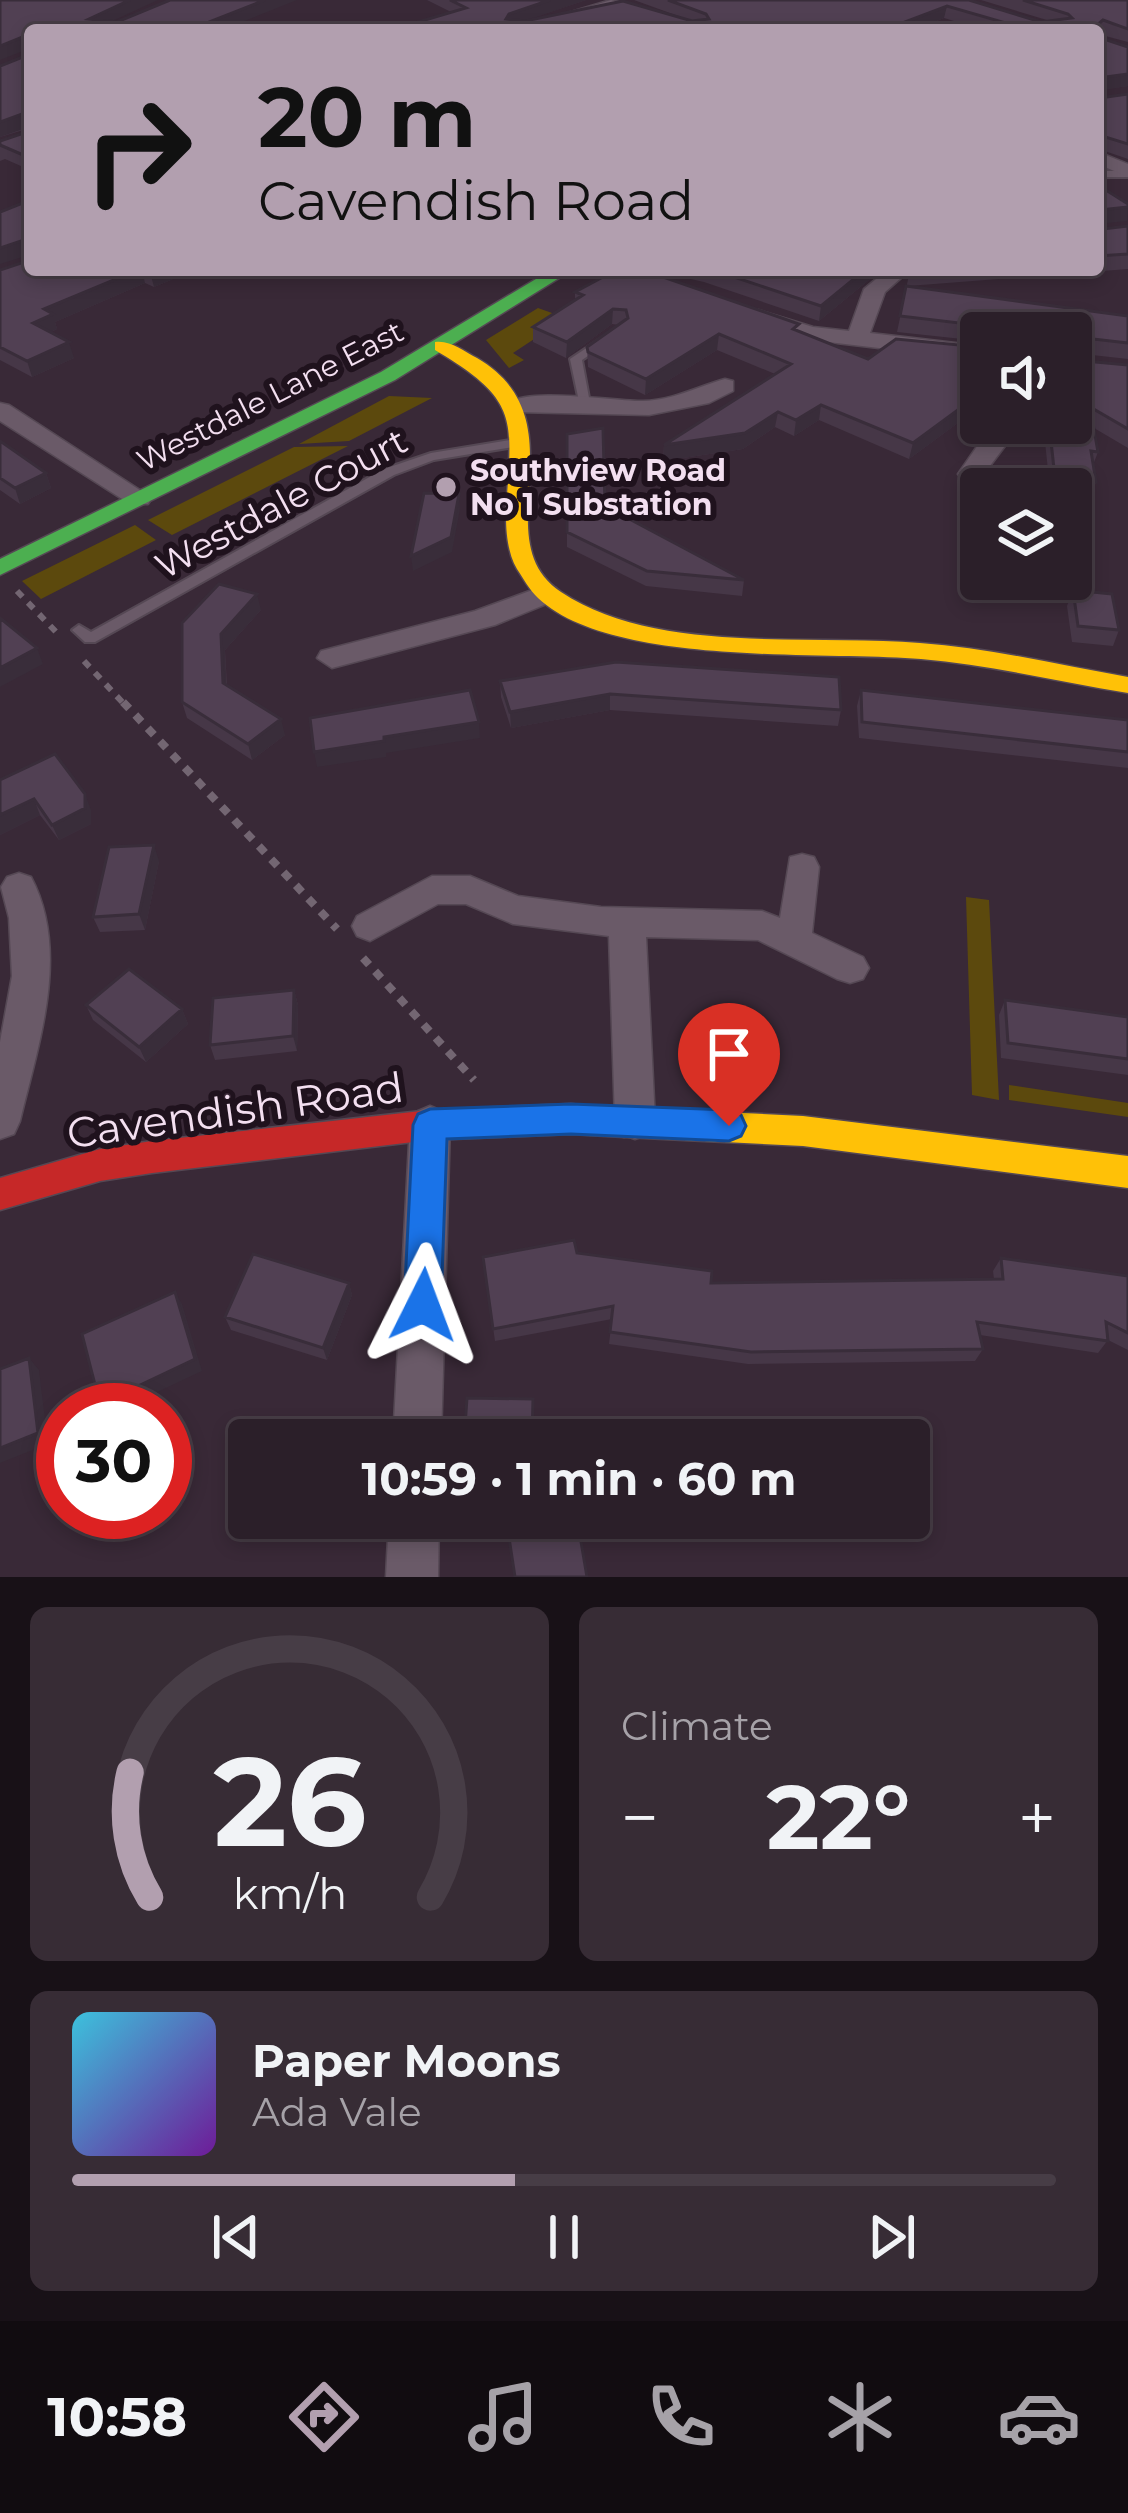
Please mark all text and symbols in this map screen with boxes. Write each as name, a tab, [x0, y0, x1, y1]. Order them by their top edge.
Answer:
text: 20 m	[258, 66, 476, 168]
icon: right	[60, 72, 216, 228]
text: Cavendish Road	[258, 168, 694, 234]
map controls	[960, 312, 1092, 600]
button: sound	[960, 312, 1092, 444]
street label: Westdale Lane East	[131, 313, 409, 479]
street label: Westdale Court	[148, 418, 414, 588]
place label: Southview Road No 1 Substation	[470, 452, 726, 523]
button: layers	[960, 468, 1092, 600]
marker: Southview Road No 1 Substation	[433, 474, 459, 500]
pin	[678, 1003, 780, 1126]
icon: arrive	[696, 1021, 762, 1087]
street label: Cavendish Road	[63, 1061, 407, 1159]
position arrow	[360, 1242, 486, 1368]
speed limit sign: 30	[36, 1383, 192, 1539]
text: 10:59 · 1 min · 60 m	[362, 1451, 796, 1506]
text: Climate	[621, 1702, 773, 1750]
text: 26	[213, 1725, 366, 1877]
text: 22°	[767, 1762, 910, 1872]
text: −	[621, 1777, 659, 1858]
text: +	[1018, 1777, 1056, 1858]
text: km/h	[232, 1867, 347, 1920]
text: Paper Moons	[252, 2033, 561, 2088]
text: Ada Vale	[252, 2088, 422, 2136]
icon: previous	[203, 2204, 269, 2270]
icon: pause	[531, 2204, 597, 2270]
icon: next	[859, 2204, 925, 2270]
icon: directions	[282, 2375, 366, 2459]
icon: music	[461, 2375, 545, 2459]
icon: phone	[639, 2375, 723, 2459]
icon: climate	[818, 2375, 902, 2459]
icon: car	[997, 2375, 1081, 2459]
text: 10:58	[47, 2384, 187, 2450]

